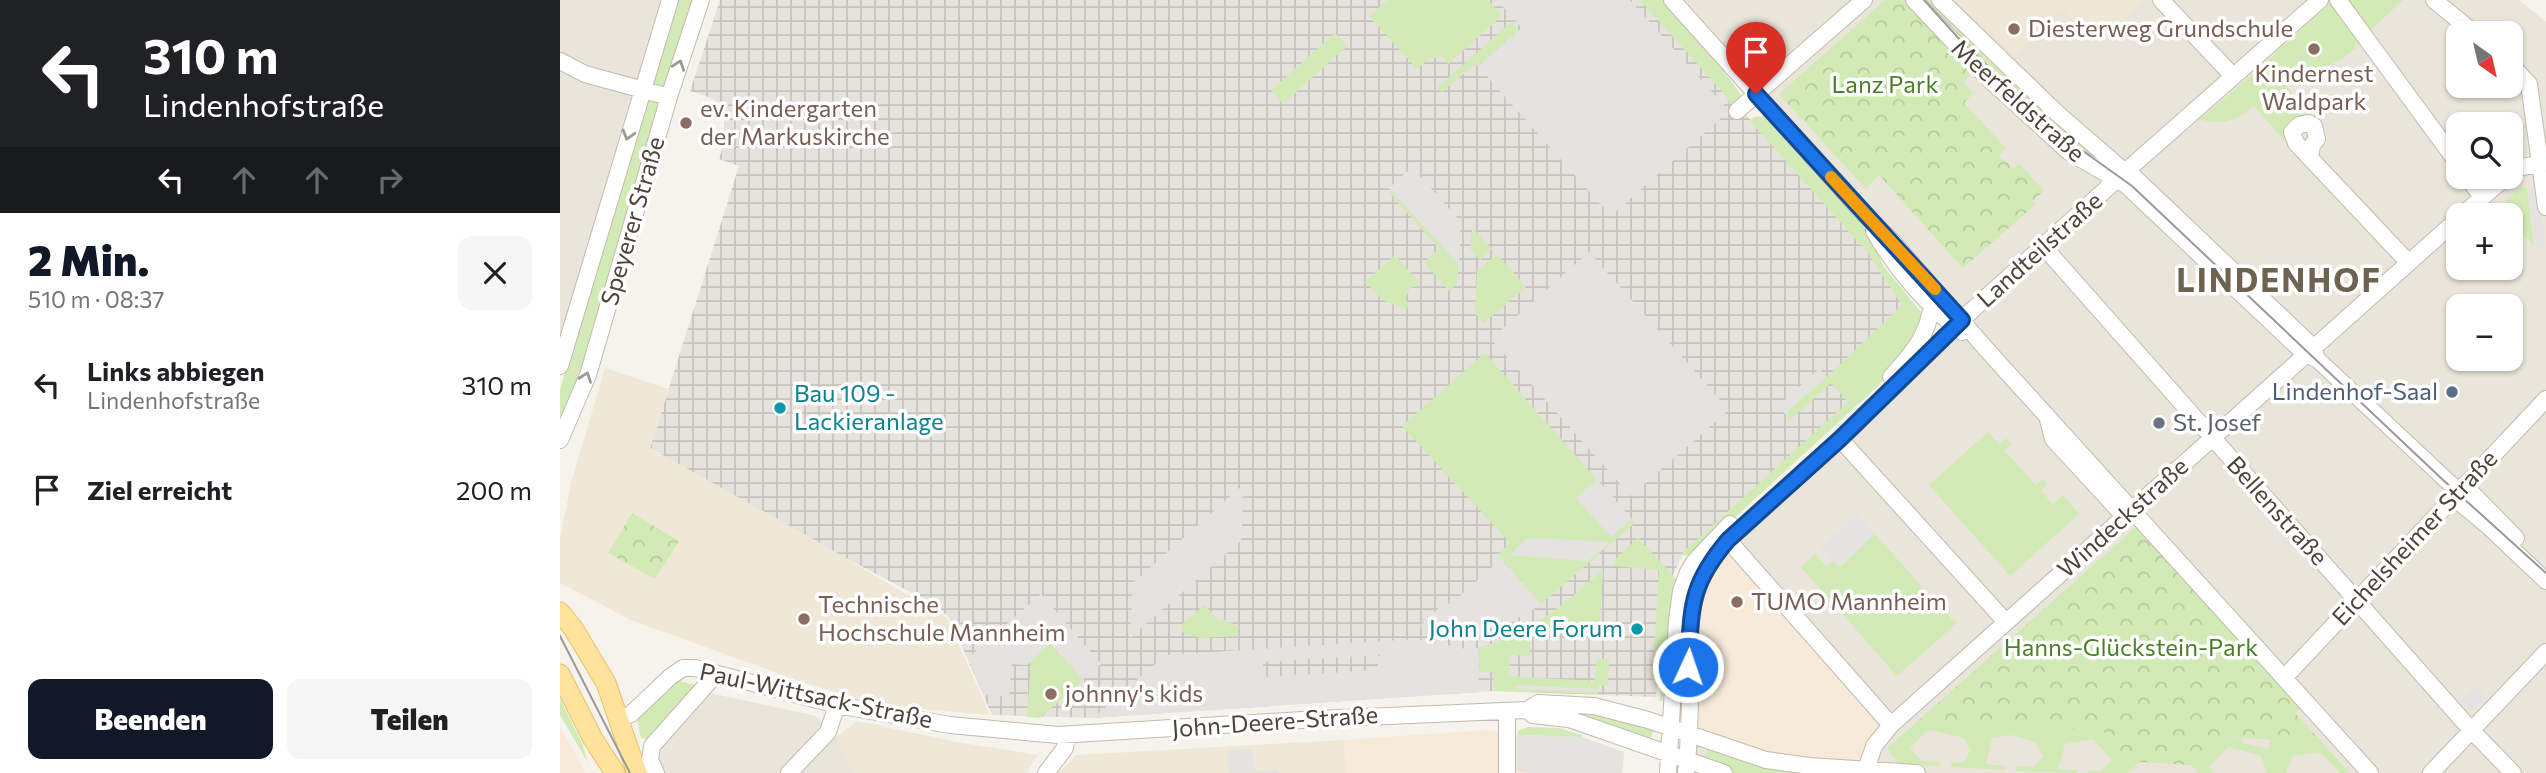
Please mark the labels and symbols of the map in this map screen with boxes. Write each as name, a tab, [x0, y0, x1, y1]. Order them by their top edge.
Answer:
place label: Diesterweg Grundschule	[2028, 13, 2293, 42]
marker: Diesterweg Grundschule	[2006, 21, 2022, 37]
north arrow	[2446, 21, 2524, 98]
pin	[1726, 22, 1786, 94]
street label: Meerfeldstraße	[1946, 33, 2092, 167]
marker: Kindernest Waldpark	[2306, 41, 2322, 57]
place label: Kindernest Waldpark	[2254, 58, 2374, 115]
one-way arrow	[671, 59, 686, 71]
park label: Lanz Park	[1832, 69, 1938, 98]
place label: ev. Kindergarten der Markuskirche	[700, 93, 890, 150]
marker: ev. Kindergarten der Markuskirche	[678, 115, 694, 131]
one-way arrow	[621, 129, 636, 141]
street label: Speyerer Straße	[594, 133, 669, 308]
street label: Landteilstraße	[1970, 185, 2108, 313]
district label: LINDENHOF	[2176, 259, 2382, 299]
one-way arrow	[578, 371, 592, 383]
place label: Lindenhof-Saal	[2272, 376, 2438, 405]
place label: Bau 109 - Lackieranlage	[794, 378, 944, 435]
marker: Lindenhof-Saal	[2444, 384, 2460, 400]
marker: Bau 109 - Lackieranlage	[772, 400, 788, 416]
place label: St. Josef	[2173, 407, 2261, 436]
marker: St. Josef	[2151, 415, 2167, 431]
street label: Eichelsheimer Straße	[2325, 443, 2503, 631]
street label: Bellenstraße	[2222, 450, 2335, 570]
street label: Windeckstraße	[2051, 451, 2193, 583]
place label: TUMO Mannheim	[1751, 586, 1947, 615]
place label: Technische Hochschule Mannheim	[818, 589, 1066, 646]
marker: TUMO Mannheim	[1729, 594, 1745, 610]
marker: Technische Hochschule Mannheim	[796, 611, 812, 627]
place label: John Deere Forum	[1429, 613, 1623, 642]
marker: John Deere Forum	[1629, 621, 1645, 637]
position arrow	[1651, 630, 1725, 704]
park label: Hanns-Glückstein-Park	[2004, 632, 2258, 661]
street label: Paul-Wittsack-Straße	[697, 656, 935, 733]
place label: johnny's kids	[1065, 678, 1203, 707]
marker: johnny's kids	[1043, 686, 1059, 702]
street label: John-Deere-Straße	[1171, 699, 1379, 742]

